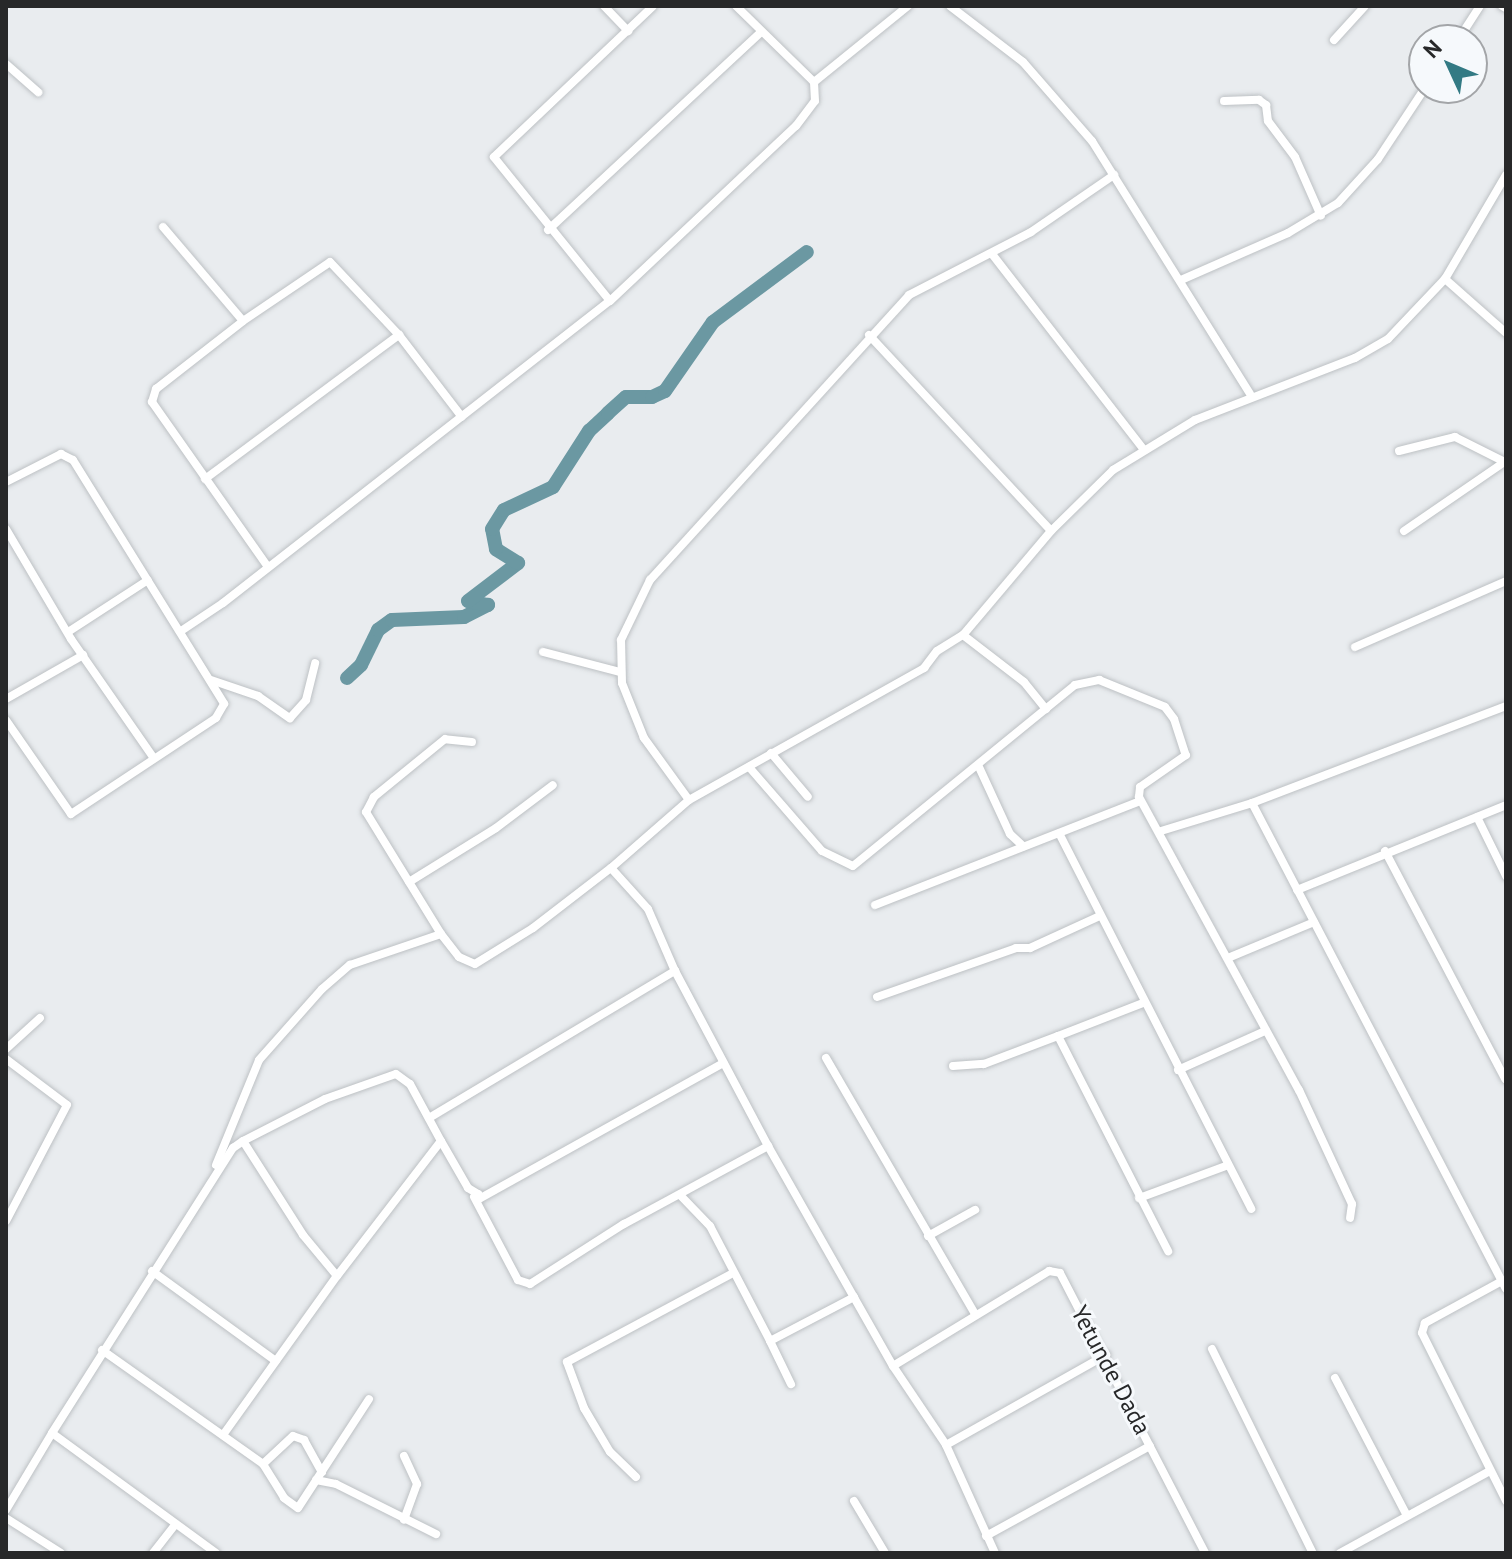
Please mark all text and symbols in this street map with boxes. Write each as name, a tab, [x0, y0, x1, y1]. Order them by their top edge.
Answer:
north arrow	[1408, 24, 1488, 104]
text: N	[1417, 34, 1447, 64]
street label: Yetunde Dada	[1065, 1301, 1157, 1439]

